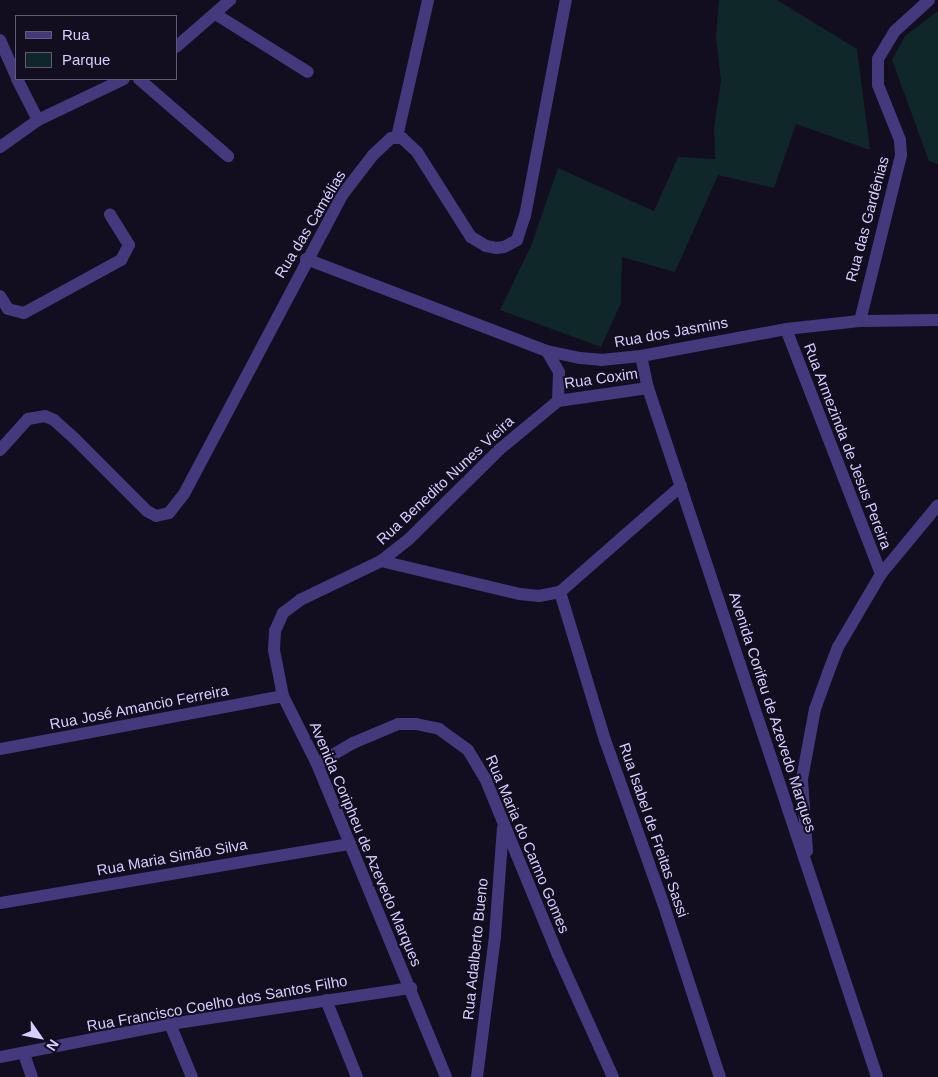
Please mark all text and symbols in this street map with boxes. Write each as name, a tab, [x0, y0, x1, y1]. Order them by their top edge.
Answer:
legend	[15, 15, 178, 80]
text: Rua	[62, 26, 90, 43]
text: Parque	[62, 51, 110, 68]
street label: Rua das Gardênias	[842, 154, 892, 284]
street label: Rua das Camélias	[271, 167, 349, 281]
street label: Rua dos Jasmins	[613, 313, 729, 351]
street label: Rua Armezinda de Jesus Pereira	[800, 340, 896, 552]
street label: Rua Coxim	[563, 364, 639, 392]
street label: Rua Benedito Nunes Vieira	[373, 412, 517, 548]
street label: Avenida Corifeu de Azevedo Marques	[725, 589, 821, 835]
street label: Rua José Amancio Ferreira	[48, 681, 230, 733]
street label: Avenida Coripheu de Azevedo Marques	[306, 719, 426, 969]
street label: Rua Isabel de Freitas Sassi	[616, 740, 692, 920]
street label: Rua Maria do Carmo Gomes	[482, 752, 574, 936]
street label: Rua Maria Simão Silva	[95, 835, 249, 879]
street label: Rua Adalberto Bueno	[459, 877, 491, 1021]
street label: Rua Francisco Coelho dos Santos Filho	[85, 971, 349, 1035]
north arrow	[15, 1012, 65, 1062]
text: N	[43, 1037, 62, 1054]

